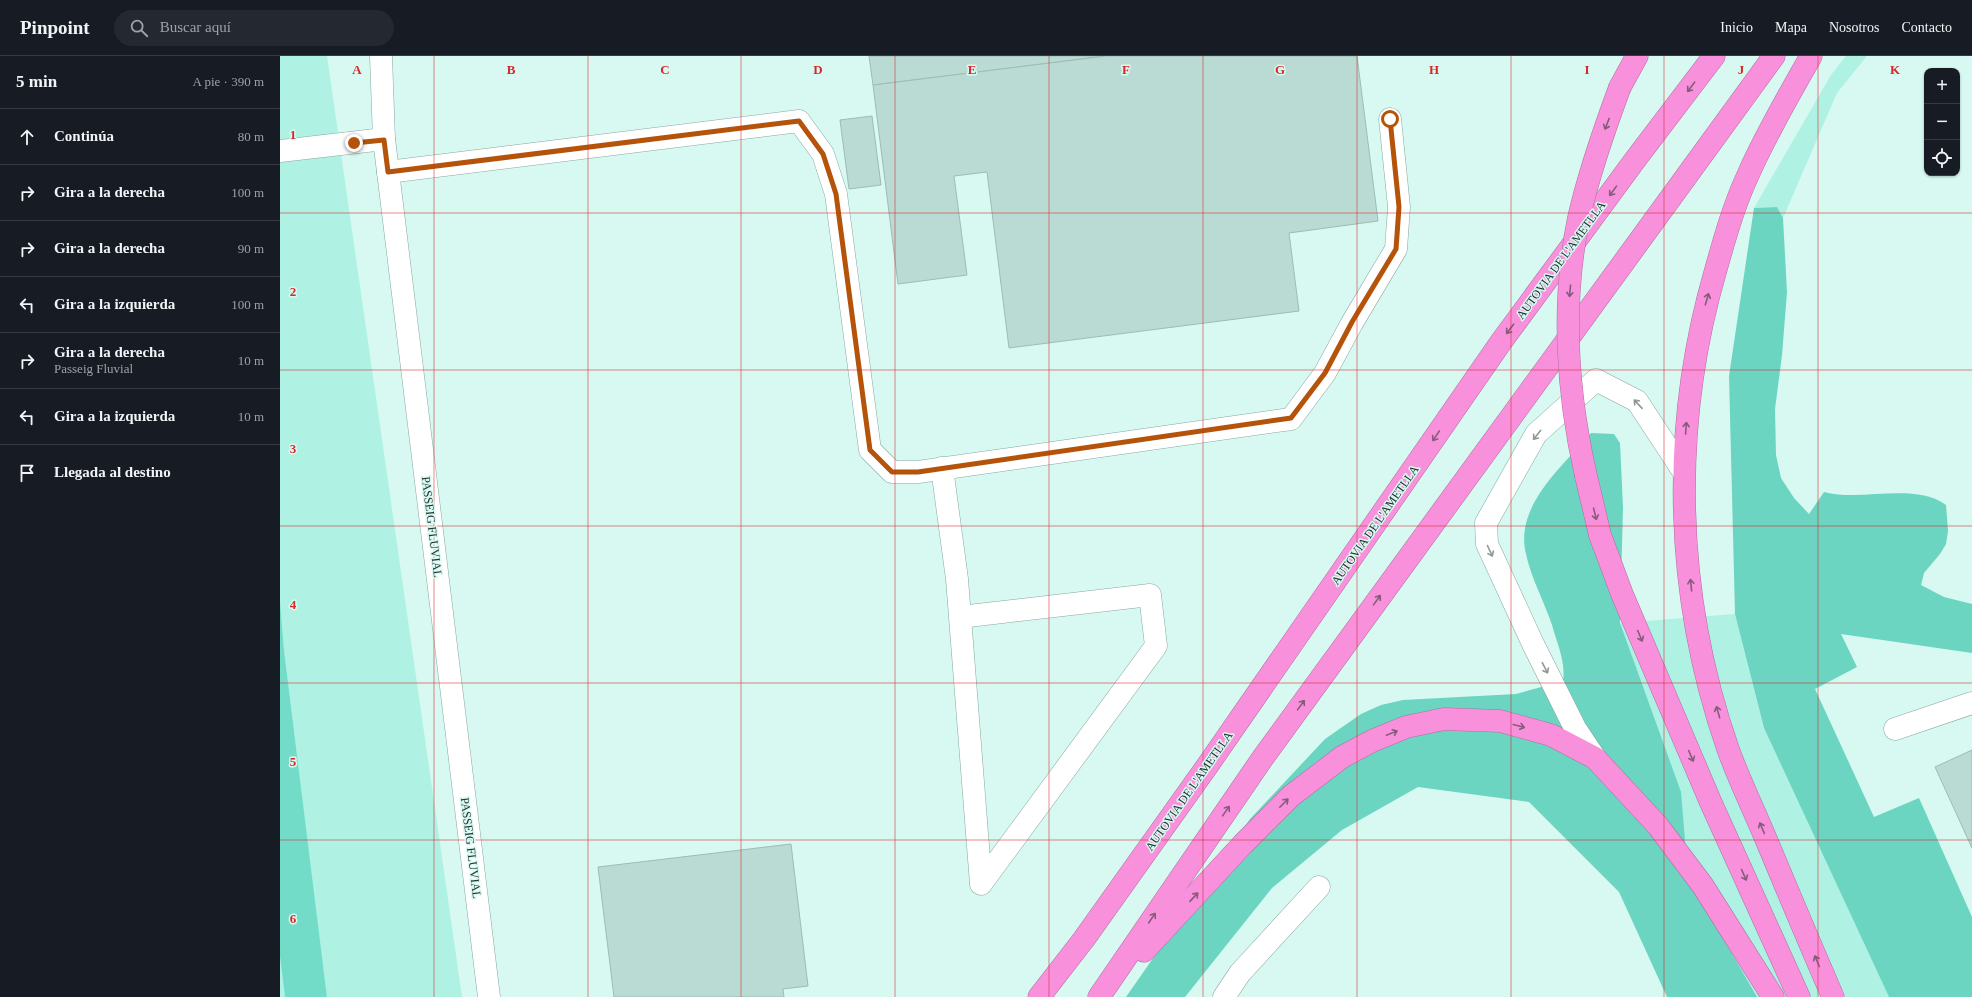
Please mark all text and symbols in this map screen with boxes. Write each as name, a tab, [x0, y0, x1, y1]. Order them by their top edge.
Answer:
search box	[114, 10, 394, 46]
text: Pinpoint	[20, 17, 90, 38]
icon: search	[128, 17, 150, 39]
text: Buscar aquí	[160, 19, 231, 35]
text: Inicio	[1720, 20, 1753, 35]
text: Mapa	[1775, 20, 1807, 35]
text: Nosotros	[1829, 20, 1879, 35]
text: Contacto	[1901, 20, 1952, 35]
text: A	[352, 62, 362, 77]
text: B	[507, 62, 516, 77]
text: C	[660, 62, 670, 77]
text: D	[813, 62, 823, 77]
text: E	[968, 62, 976, 77]
text: F	[1122, 62, 1130, 77]
text: G	[1275, 62, 1285, 77]
text: H	[1429, 62, 1439, 77]
text: I	[1584, 62, 1590, 77]
text: J	[1738, 62, 1745, 77]
text: K	[1890, 62, 1901, 77]
map controls	[1924, 68, 1960, 176]
button: +	[1924, 68, 1960, 104]
text: 5 min	[16, 72, 57, 91]
text: A pie · 390 m	[193, 74, 264, 89]
one-way arrow	[1686, 81, 1695, 92]
button: −	[1924, 104, 1960, 140]
route start	[1381, 110, 1399, 128]
one-way arrow	[1602, 117, 1610, 129]
icon: ahead	[16, 126, 38, 148]
text: 1	[290, 127, 296, 142]
text: Continúa	[54, 128, 114, 144]
text: 80 m	[238, 129, 264, 144]
route end	[345, 134, 363, 152]
button: locate	[1924, 140, 1960, 176]
icon: right	[16, 182, 38, 204]
text: Gira a la derecha	[54, 184, 165, 200]
text: 100 m	[231, 185, 264, 200]
one-way arrow	[1608, 185, 1617, 196]
street label: AUTOVIA DE L'AMETLLA	[1513, 198, 1609, 322]
icon: right	[16, 238, 38, 260]
text: Gira a la derecha	[54, 240, 165, 256]
text: 90 m	[238, 241, 264, 256]
text: 2	[290, 284, 296, 299]
one-way arrow	[1567, 284, 1574, 297]
one-way arrow	[1704, 293, 1711, 306]
icon: left	[16, 294, 38, 316]
text: Gira a la izquierda	[54, 296, 175, 312]
text: 100 m	[231, 297, 264, 312]
one-way arrow	[1506, 324, 1515, 335]
text: Gira a la derecha	[54, 344, 165, 360]
icon: right	[16, 350, 38, 372]
text: 10 m	[238, 353, 264, 368]
text: Passeig Fluvial	[54, 361, 133, 376]
one-way arrow	[1633, 399, 1643, 409]
icon: left	[16, 406, 38, 428]
text: Gira a la izquierda	[54, 408, 175, 424]
text: 10 m	[238, 409, 264, 424]
one-way arrow	[1682, 422, 1689, 435]
one-way arrow	[1533, 429, 1541, 440]
one-way arrow	[1432, 430, 1440, 441]
text: 3	[290, 441, 297, 456]
icon: arrive	[16, 462, 38, 484]
street label: AUTOVIA DE L'AMETLLA	[1328, 462, 1422, 587]
text: Llegada al destino	[54, 464, 171, 480]
street label: PASSEIG FLUVIAL	[419, 476, 445, 578]
one-way arrow	[1592, 508, 1599, 521]
one-way arrow	[1487, 544, 1494, 556]
one-way arrow	[1687, 579, 1694, 592]
one-way arrow	[1373, 594, 1381, 605]
text: 4	[290, 597, 297, 612]
one-way arrow	[1636, 630, 1644, 642]
one-way arrow	[1542, 662, 1549, 674]
one-way arrow	[1297, 700, 1305, 711]
one-way arrow	[1713, 706, 1721, 719]
one-way arrow	[1513, 723, 1526, 731]
street label: AUTOVIA DE L'AMETLLA	[1142, 728, 1236, 853]
one-way arrow	[1386, 728, 1398, 736]
one-way arrow	[1688, 749, 1695, 761]
text: 5	[290, 754, 297, 769]
street label: PASSEIG FLUVIAL	[458, 797, 484, 899]
one-way arrow	[1279, 798, 1289, 808]
one-way arrow	[1222, 806, 1230, 817]
one-way arrow	[1757, 823, 1765, 835]
one-way arrow	[1740, 868, 1748, 880]
one-way arrow	[1189, 892, 1199, 902]
text: 6	[290, 911, 297, 926]
one-way arrow	[1148, 913, 1156, 924]
one-way arrow	[1813, 956, 1821, 968]

